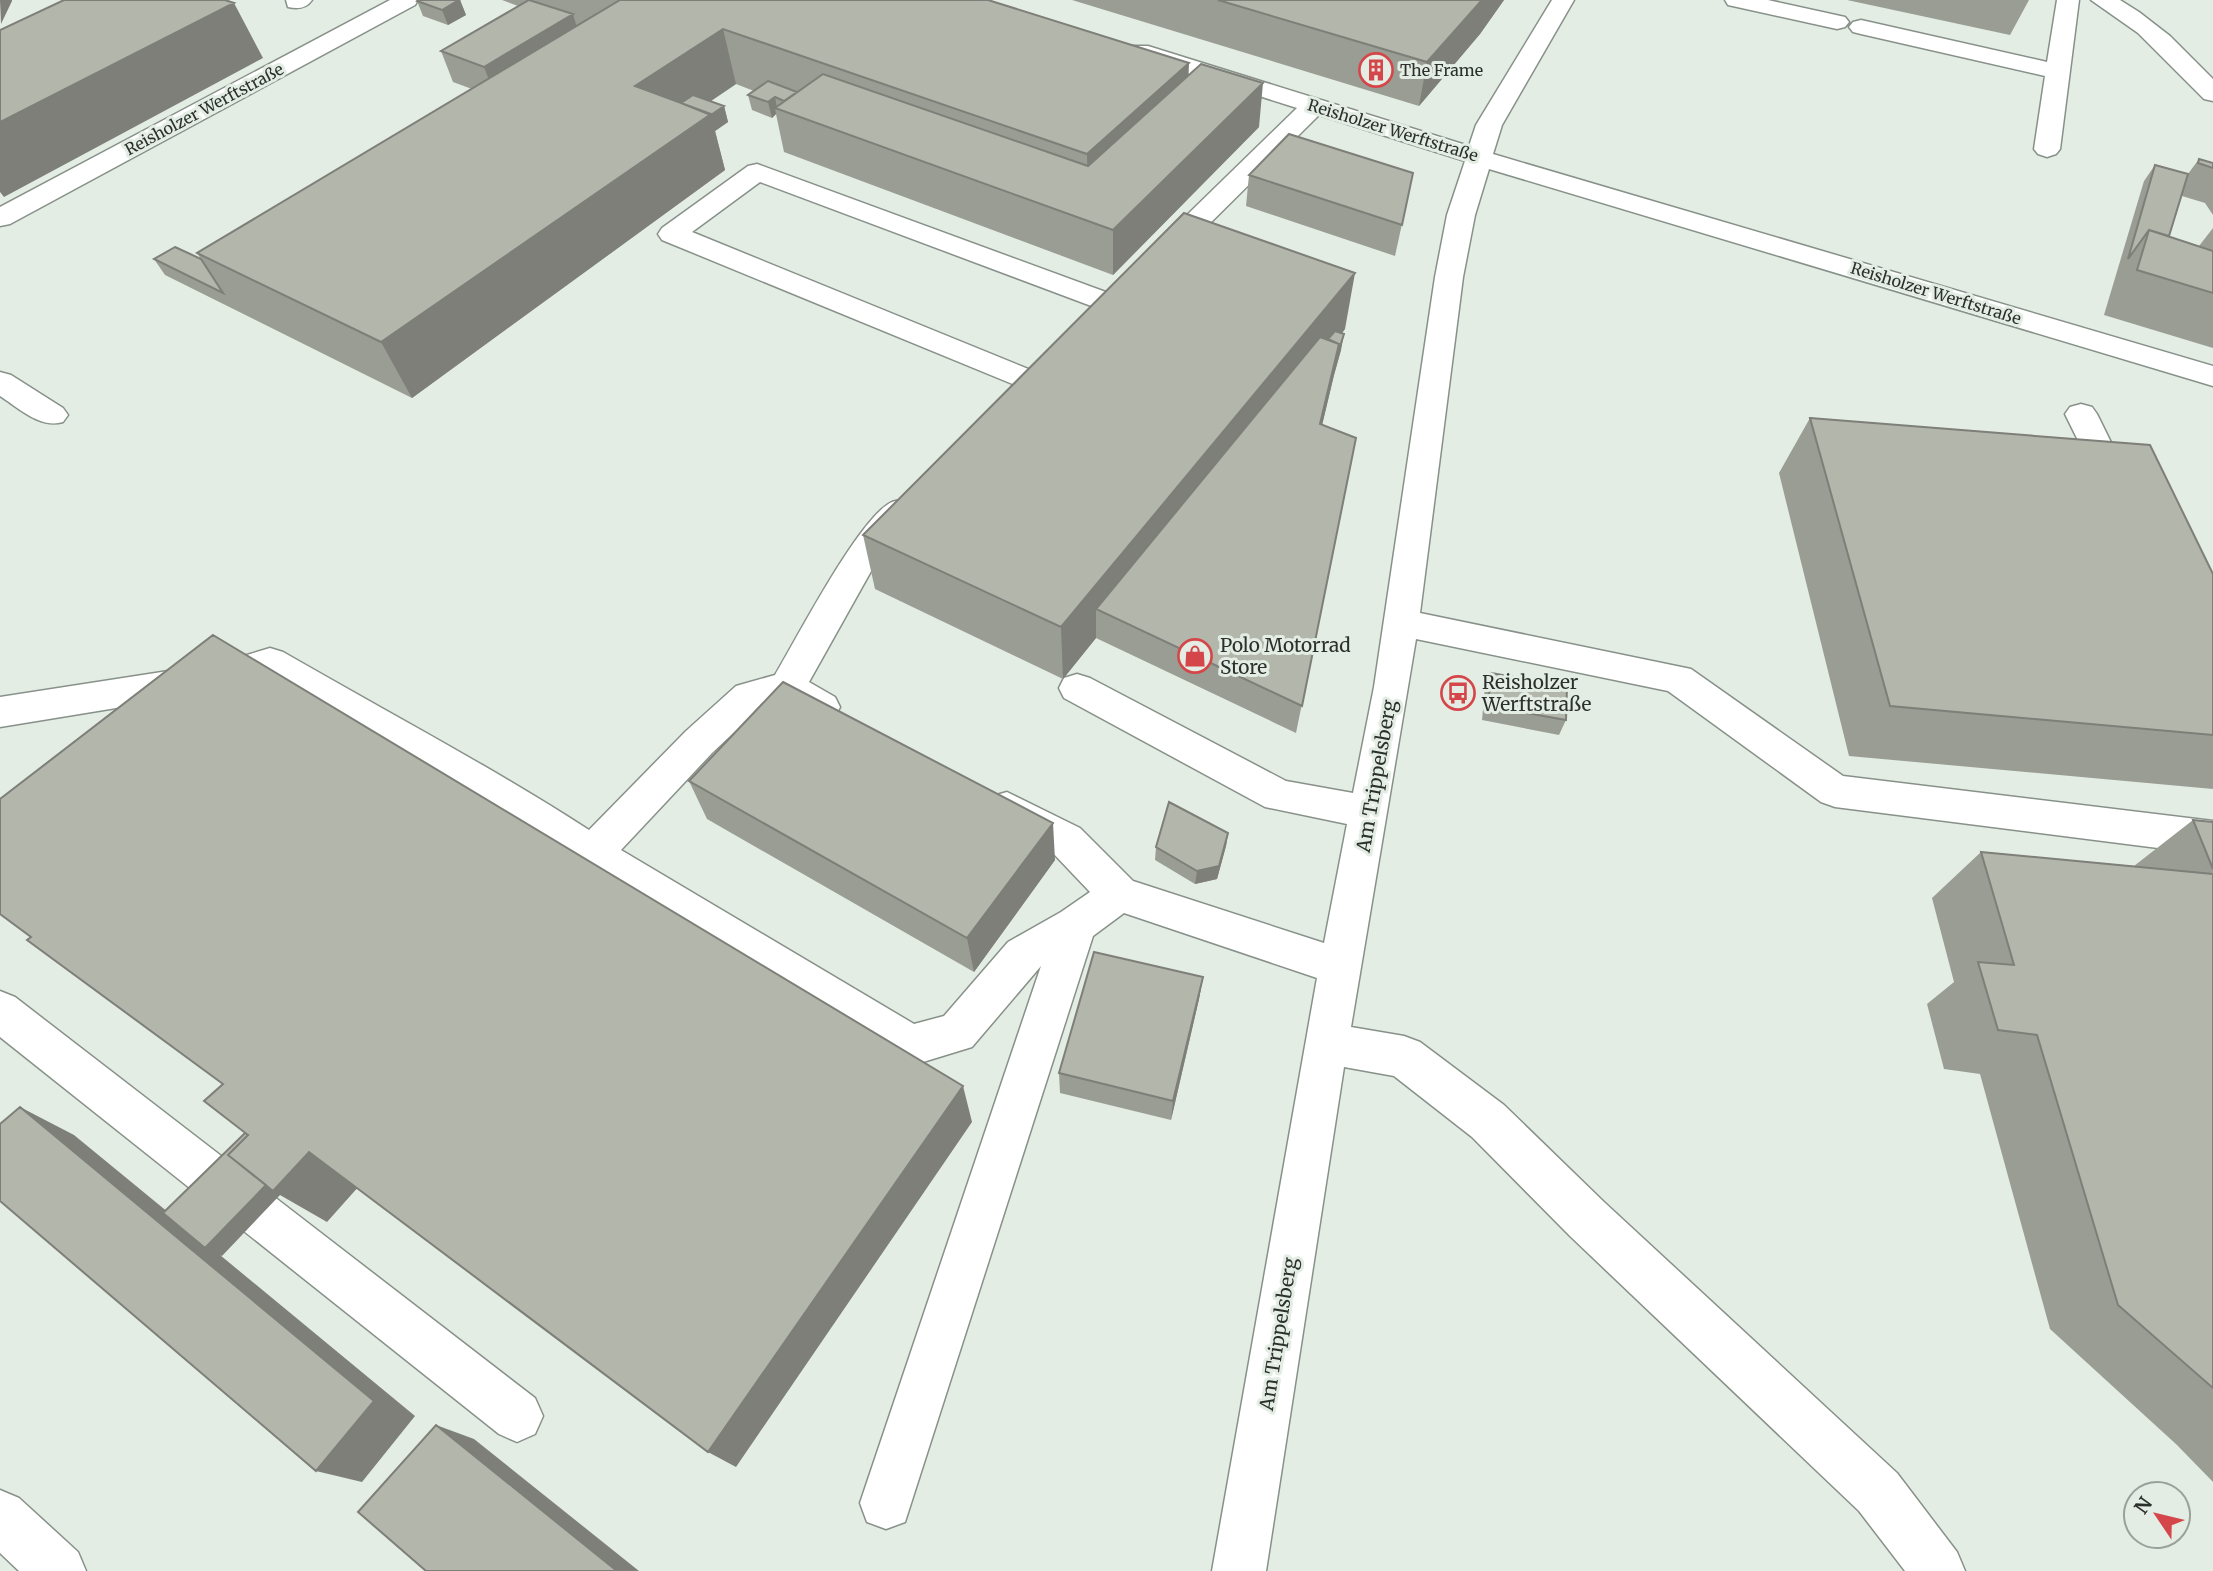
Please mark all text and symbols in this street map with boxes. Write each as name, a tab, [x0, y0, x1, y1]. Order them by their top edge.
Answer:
building icon: The Frame	[1357, 51, 1395, 89]
street label: Reisholzer Werftstraße	[121, 59, 287, 159]
place label: The Frame	[1400, 60, 1483, 80]
street label: Reisholzer Werftstraße	[1305, 95, 1481, 165]
street label: Reisholzer Werftstraße	[1848, 258, 2024, 328]
place label: Polo Motorrad Store	[1220, 633, 1351, 679]
shop icon: Polo Motorrad Store	[1176, 637, 1214, 675]
place label: Reisholzer Werftstraße	[1481, 670, 1591, 716]
bus stop icon: Reisholzer Werftstraße	[1439, 674, 1477, 712]
street label: Am Trippelsberg	[1351, 697, 1401, 855]
street label: Am Trippelsberg	[1254, 1255, 1302, 1413]
north arrow	[2122, 1480, 2192, 1550]
text: N	[2129, 1492, 2157, 1518]

